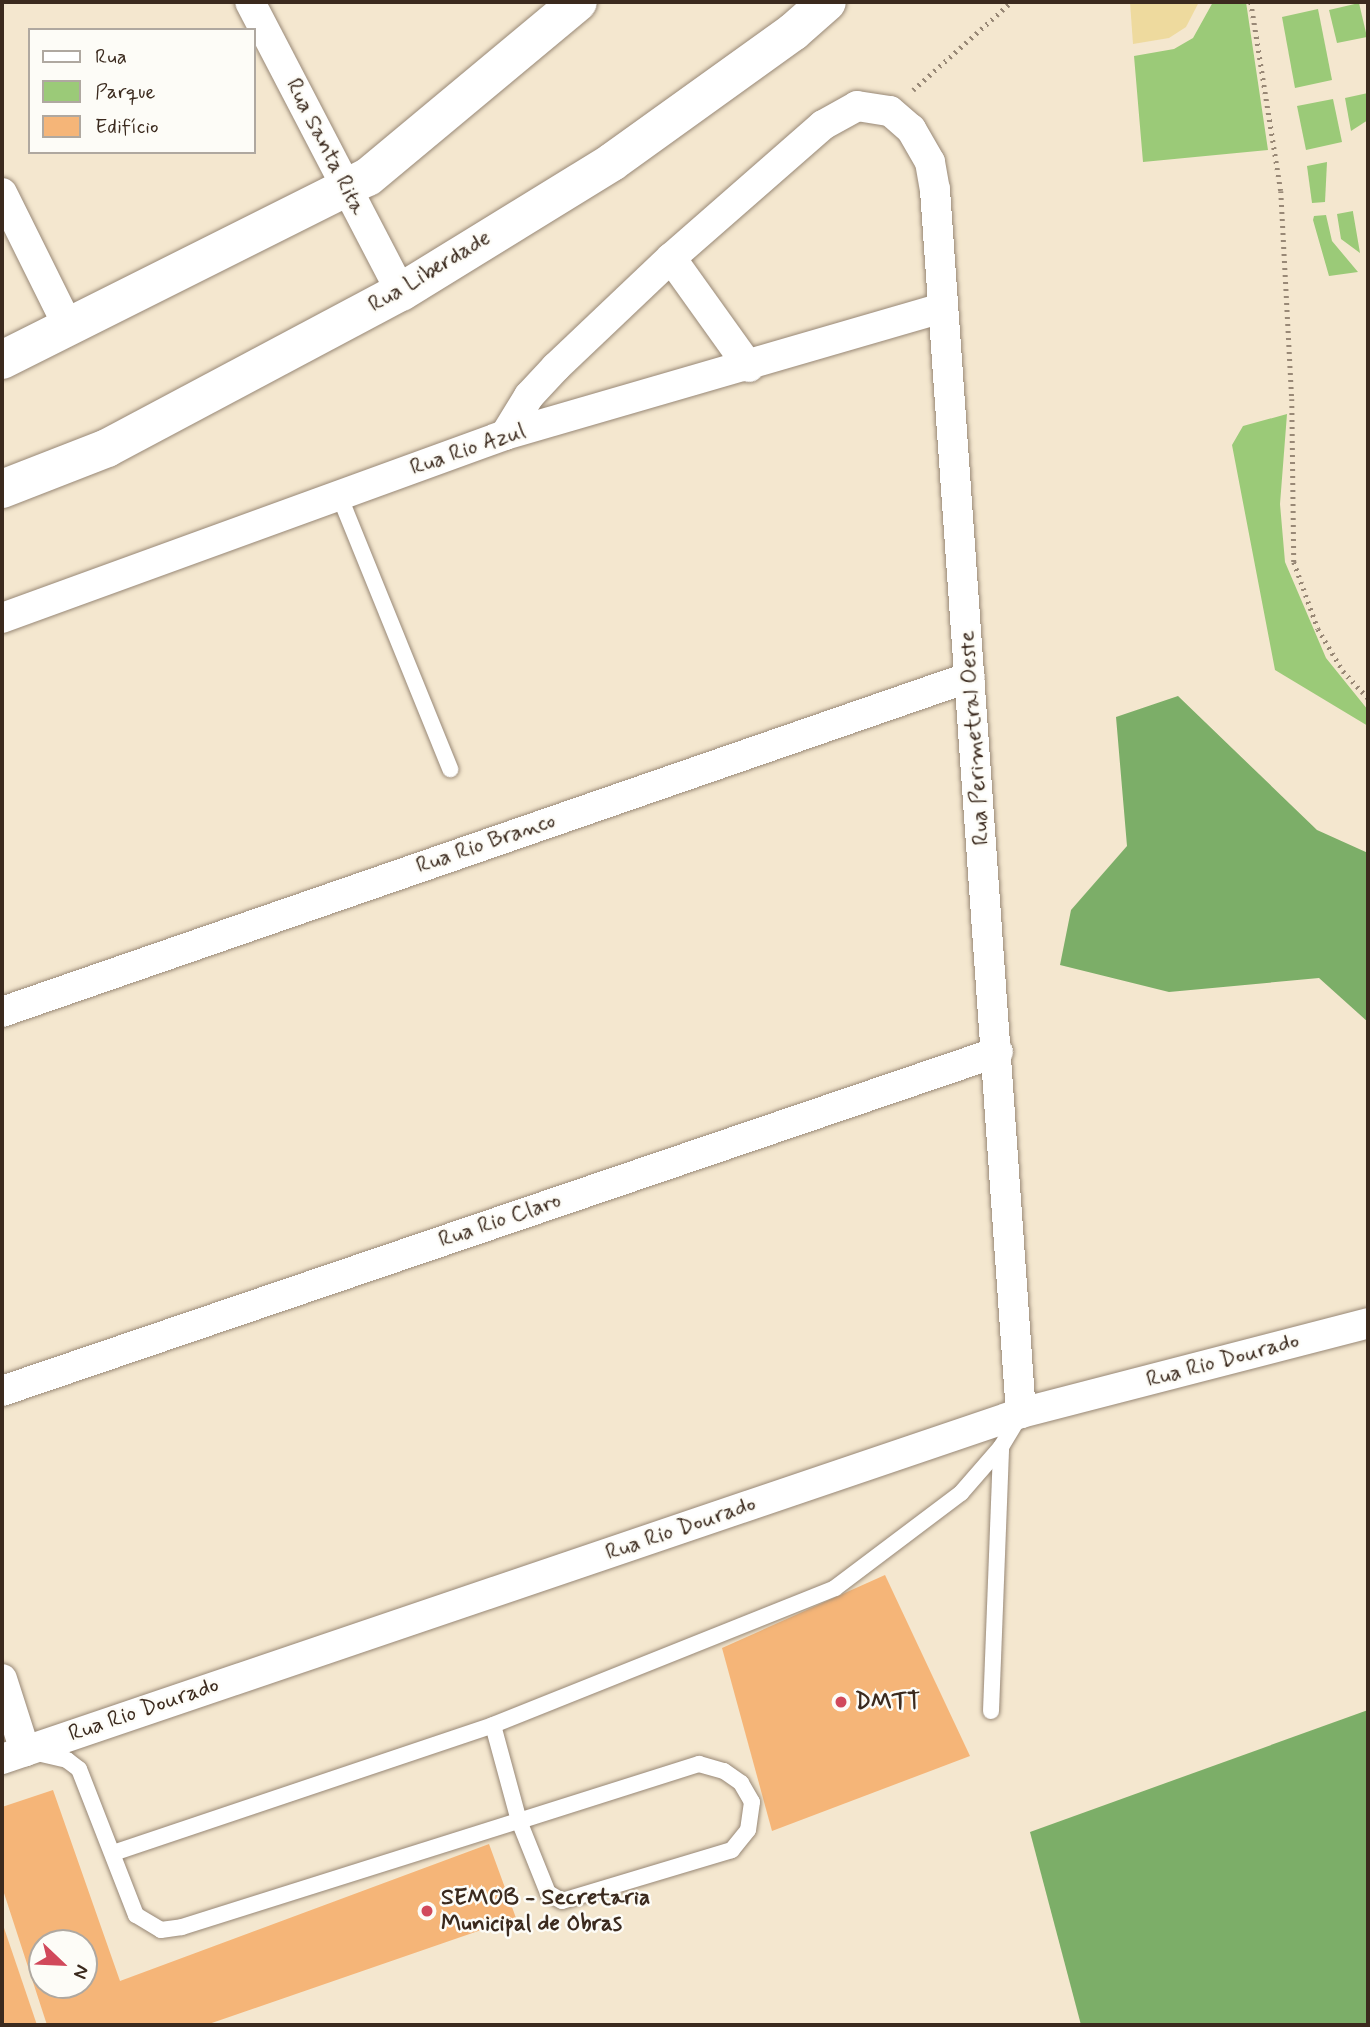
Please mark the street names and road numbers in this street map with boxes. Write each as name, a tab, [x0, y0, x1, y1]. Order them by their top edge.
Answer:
street label: Rua Santa Rita	[280, 76, 370, 218]
street label: Rua Liberdade	[364, 225, 496, 319]
street label: Rua Rio Azul	[409, 418, 527, 482]
street label: Rua Perimetral Oeste	[954, 631, 996, 845]
street label: Rua Rio Branco	[412, 807, 560, 881]
street label: Rua Rio Claro	[435, 1187, 565, 1255]
street label: Rua Rio Dourado	[1145, 1328, 1301, 1394]
street label: Rua Rio Dourado	[604, 1491, 758, 1567]
street label: Rua Rio Dourado	[67, 1672, 221, 1748]

